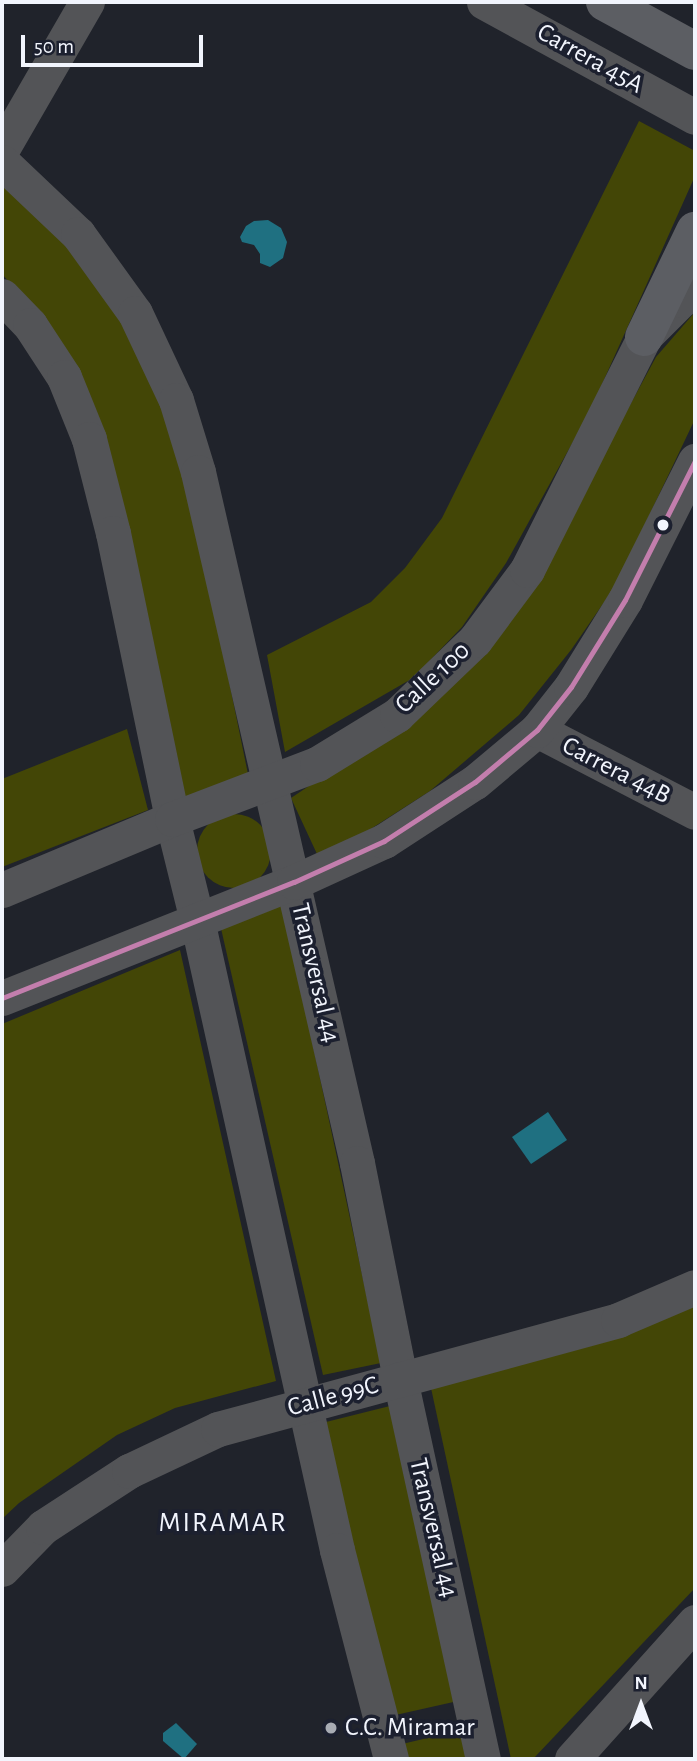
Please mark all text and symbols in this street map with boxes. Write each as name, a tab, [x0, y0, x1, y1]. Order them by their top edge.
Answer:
street label: Carrera 45A	[531, 17, 649, 101]
scale bar	[24, 21, 206, 65]
text: 50 m	[34, 36, 74, 57]
unlabelled marker	[656, 518, 670, 532]
street label: Calle 100	[389, 636, 477, 720]
street label: Carrera 44B	[557, 730, 675, 812]
street label: Transversal 44	[284, 900, 346, 1046]
street label: Calle 99C	[284, 1370, 382, 1424]
street label: Transversal 44	[402, 1455, 464, 1601]
district label: MIRAMAR	[159, 1506, 287, 1540]
north arrow	[606, 1670, 676, 1740]
text: N	[634, 1674, 648, 1693]
place label: C.C. Miramar	[345, 1712, 475, 1744]
marker: C.C. Miramar	[323, 1720, 339, 1736]

